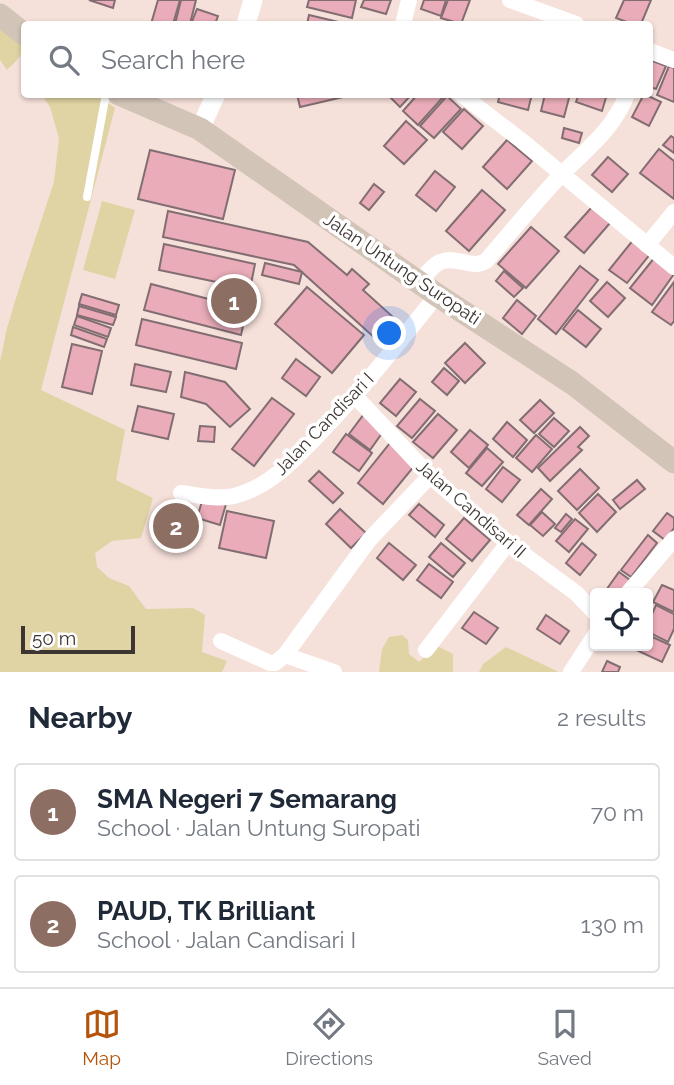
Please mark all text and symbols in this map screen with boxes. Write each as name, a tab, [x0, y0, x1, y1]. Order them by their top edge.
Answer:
search box	[21, 21, 653, 98]
icon: search	[45, 41, 83, 79]
text: Search here	[101, 45, 245, 75]
street label: Jalan Untung Suropati	[320, 208, 484, 329]
pin: 1	[211, 275, 257, 327]
your location	[372, 316, 406, 350]
street label: Jalan Candisari I	[270, 368, 378, 479]
street label: Jalan Candisari II	[412, 455, 530, 562]
pin: 2	[153, 500, 199, 552]
map controls	[590, 588, 653, 651]
button: locate	[590, 588, 653, 651]
scale bar	[21, 623, 135, 655]
text: 50 m	[32, 627, 76, 649]
text: Nearby	[28, 700, 132, 735]
text: 2 results	[557, 704, 646, 731]
text: SMA Negeri 7 Semarang	[97, 784, 397, 814]
text: 1	[47, 799, 59, 826]
text: 70 m	[591, 799, 644, 826]
text: School · Jalan Untung Suropati	[97, 814, 421, 841]
text: PAUD, TK Brilliant	[97, 896, 316, 926]
text: 2	[47, 911, 59, 938]
text: 130 m	[581, 911, 644, 938]
text: School · Jalan Candisari I	[97, 926, 356, 953]
tab: Map	[82, 1005, 121, 1069]
tab: Directions	[285, 1005, 373, 1069]
tab: Saved	[537, 1005, 592, 1069]

